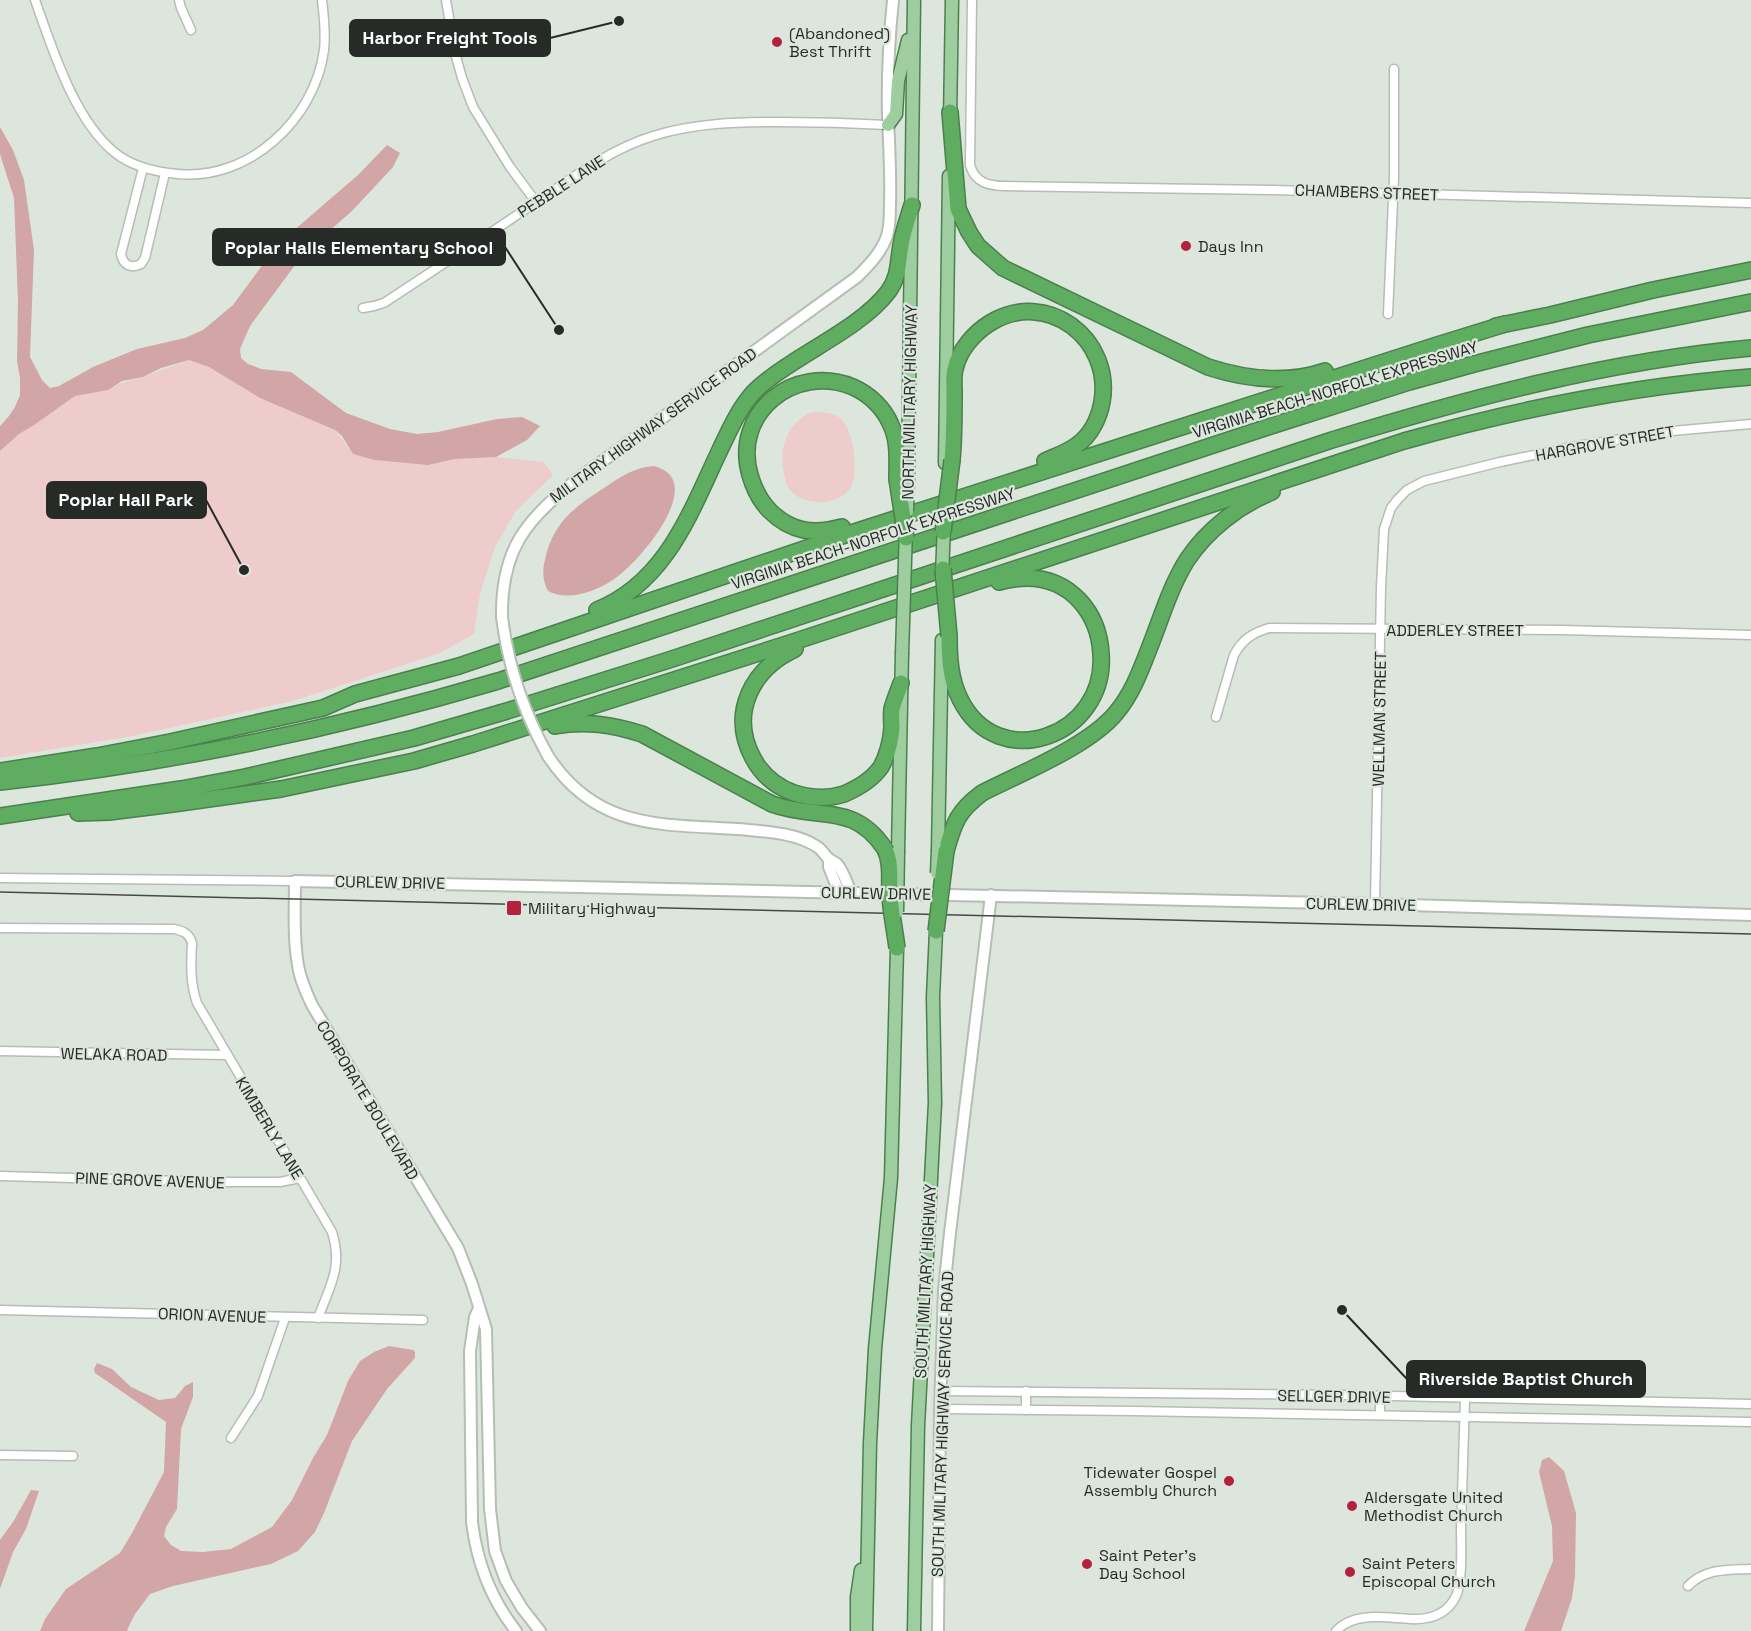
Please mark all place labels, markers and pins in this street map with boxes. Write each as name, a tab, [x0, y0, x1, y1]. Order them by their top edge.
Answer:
callout: Harbor Freight Tools	[350, 20, 550, 56]
place label: (Abandoned) Best Thrift	[789, 23, 890, 62]
marker: (Abandoned) Best Thrift	[770, 35, 784, 49]
callout: Poplar Halls Elementary School	[213, 229, 505, 265]
place label: Days Inn	[1198, 236, 1263, 257]
marker: Days Inn	[1179, 239, 1193, 253]
callout: Poplar Hall Park	[47, 482, 206, 518]
place label: Military Highway	[528, 898, 656, 919]
marker: Military Highway	[505, 899, 523, 917]
callout: Riverside Baptist Church	[1407, 1361, 1645, 1397]
place label: Tidewater Gospel Assembly Church	[1084, 1462, 1217, 1501]
marker: Tidewater Gospel Assembly Church	[1222, 1474, 1236, 1488]
place label: Aldersgate United Methodist Church	[1364, 1487, 1503, 1526]
marker: Aldersgate United Methodist Church	[1345, 1499, 1359, 1513]
place label: Saint Peter's Day School	[1099, 1545, 1196, 1584]
place label: Saint Peters Episcopal Church	[1362, 1553, 1496, 1592]
marker: Saint Peter's Day School	[1080, 1557, 1094, 1571]
marker: Saint Peters Episcopal Church	[1343, 1565, 1357, 1579]

